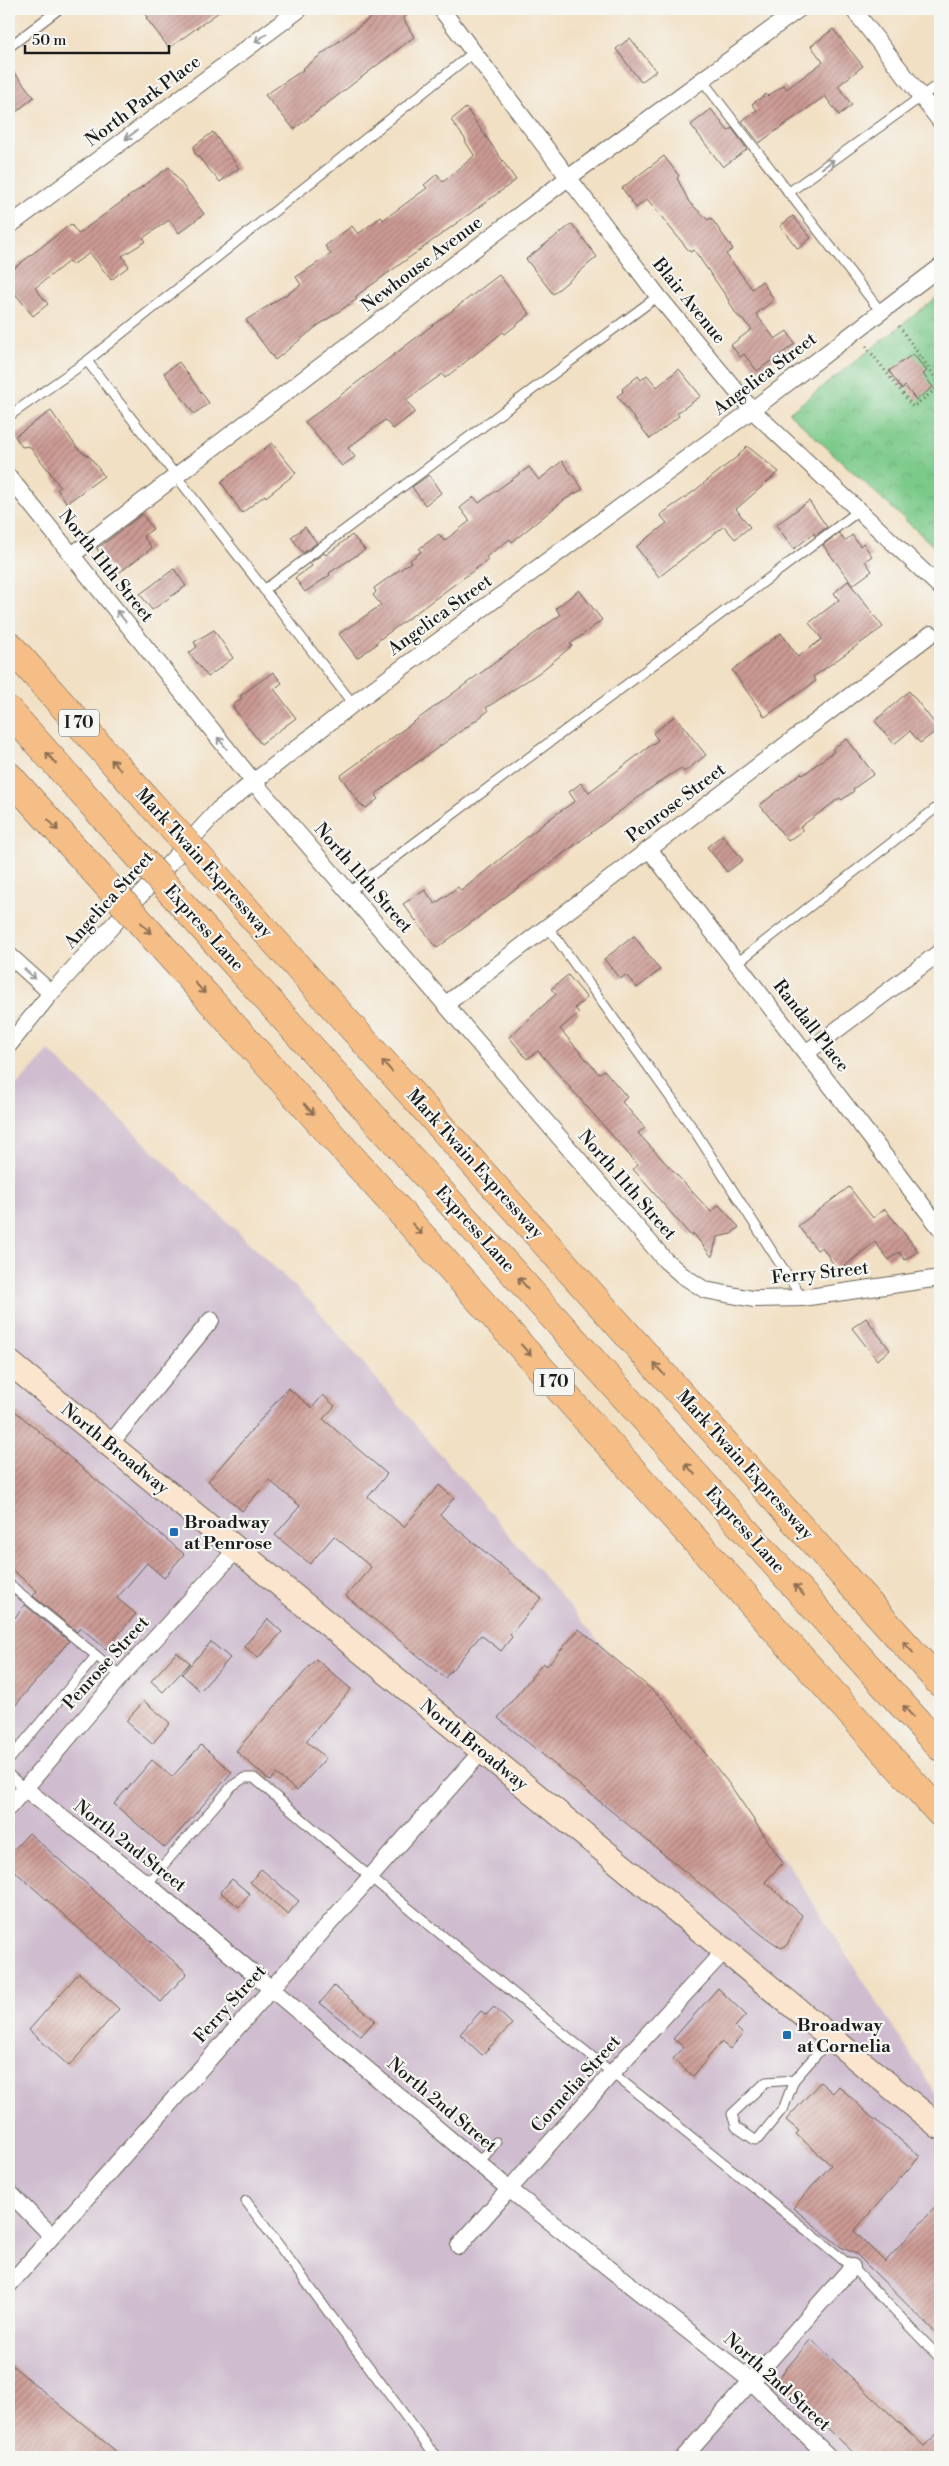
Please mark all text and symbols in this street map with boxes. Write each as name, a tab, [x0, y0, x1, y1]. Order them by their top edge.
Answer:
scale bar	[25, 22, 169, 54]
text: 50 m	[32, 31, 66, 50]
one-way arrow	[254, 33, 268, 43]
street label: North Park Place	[81, 50, 205, 152]
one-way arrow	[124, 130, 138, 140]
one-way arrow	[821, 159, 834, 170]
street label: Newhouse Avenue	[357, 211, 487, 317]
street label: Blair Avenue	[647, 253, 731, 349]
street label: Angelica Street	[708, 327, 822, 421]
street label: North 11th Street	[53, 505, 159, 628]
street label: Angelica Street	[383, 569, 497, 661]
one-way arrow	[115, 610, 126, 623]
road number: I 70	[59, 710, 99, 736]
one-way arrow	[217, 737, 228, 750]
one-way arrow	[45, 752, 57, 765]
one-way arrow	[110, 758, 122, 771]
street label: Penrose Street	[622, 758, 731, 848]
street label: Mark Twain Expressway	[131, 783, 278, 943]
one-way arrow	[47, 818, 59, 831]
street label: North 11th Street	[309, 818, 418, 938]
street label: Angelica Street	[59, 846, 159, 954]
street label: Express Lane	[159, 880, 249, 976]
one-way arrow	[140, 922, 152, 935]
one-way arrow	[23, 968, 36, 980]
street label: Randall Place	[768, 975, 854, 1077]
one-way arrow	[194, 982, 206, 995]
one-way arrow	[381, 1060, 393, 1073]
street label: Mark Twain Expressway	[402, 1084, 549, 1244]
one-way arrow	[303, 1102, 315, 1115]
street label: North 11th Street	[573, 1125, 682, 1245]
street label: Express Lane	[430, 1181, 520, 1277]
one-way arrow	[412, 1223, 423, 1236]
street label: Ferry Street	[770, 1256, 870, 1290]
one-way arrow	[517, 1277, 529, 1290]
one-way arrow	[520, 1344, 532, 1357]
one-way arrow	[653, 1363, 665, 1376]
road number: I 70	[534, 1368, 574, 1395]
street label: Mark Twain Expressway	[672, 1385, 819, 1545]
street label: North Broadway	[56, 1398, 174, 1500]
one-way arrow	[685, 1463, 696, 1476]
street label: Express Lane	[700, 1482, 790, 1578]
place label: Broadway at Penrose	[184, 1511, 273, 1555]
marker: Broadway at Penrose	[168, 1526, 180, 1538]
one-way arrow	[793, 1584, 805, 1597]
street label: Penrose Street	[58, 1611, 155, 1715]
one-way arrow	[902, 1640, 914, 1653]
street label: North Broadway	[415, 1694, 533, 1796]
one-way arrow	[902, 1704, 914, 1717]
street label: North 2nd Street	[69, 1795, 191, 1897]
street label: Ferry Street	[189, 1960, 272, 2048]
place label: Broadway at Cornelia	[797, 2014, 891, 2058]
marker: Broadway at Cornelia	[781, 2029, 793, 2041]
street label: Cornelia Street	[526, 2030, 626, 2138]
street label: North 2nd Street	[382, 2052, 502, 2158]
street label: North 2nd Street	[719, 2328, 836, 2437]

